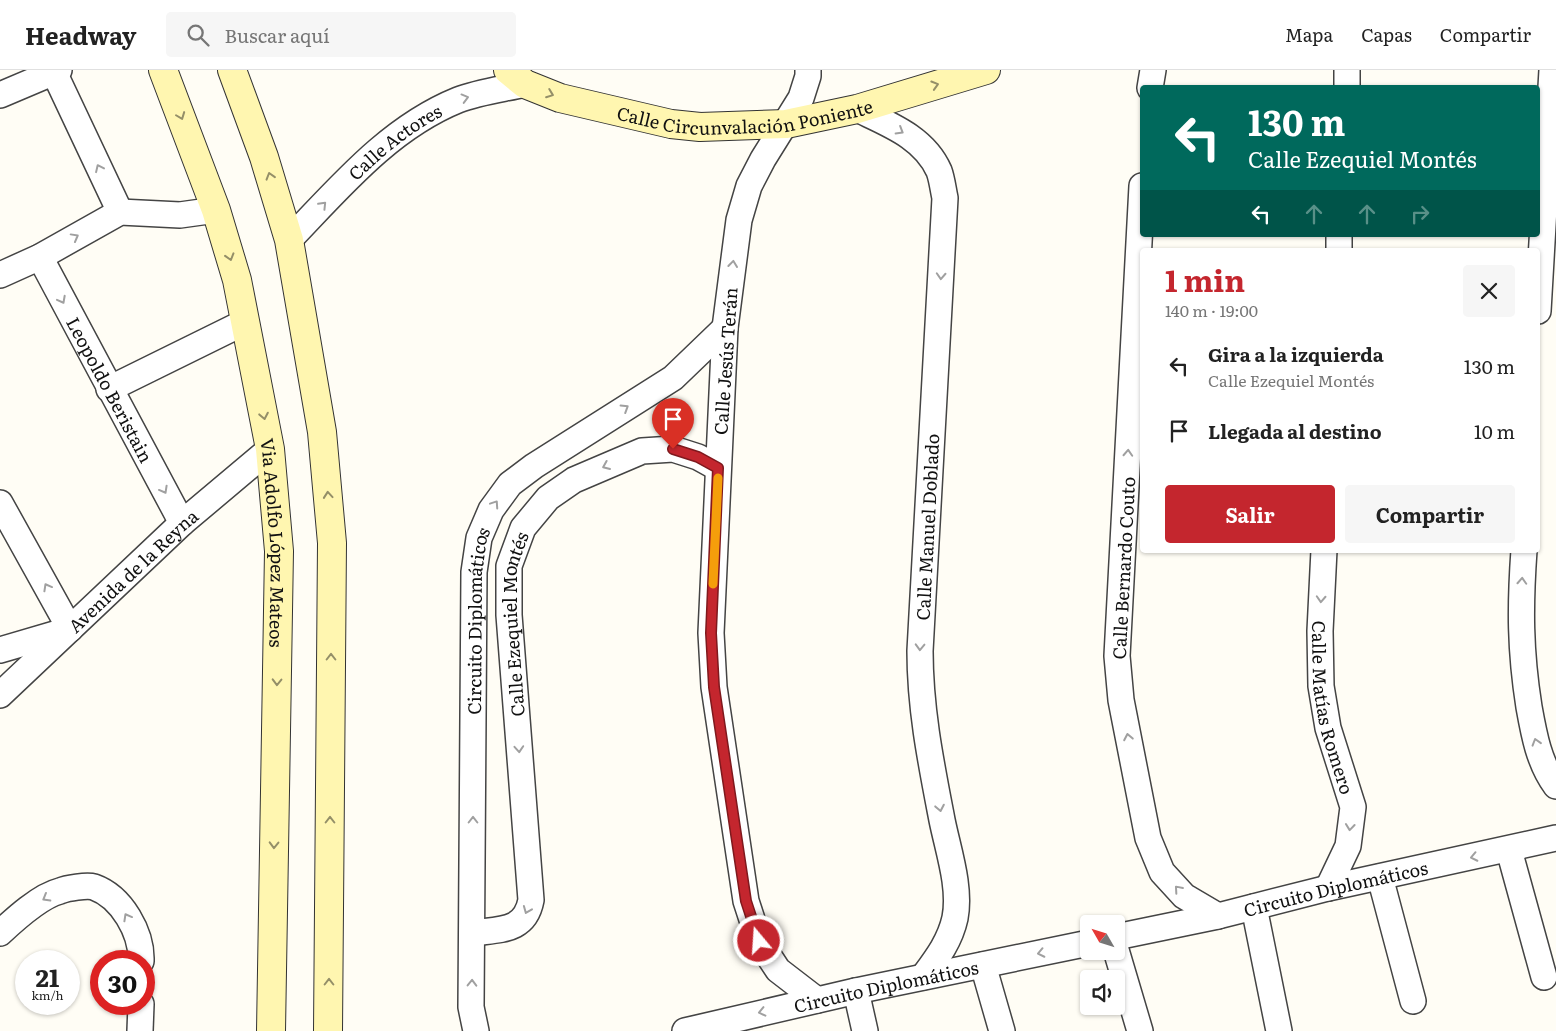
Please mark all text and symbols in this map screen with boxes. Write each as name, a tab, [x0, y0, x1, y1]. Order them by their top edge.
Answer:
search box	[166, 12, 516, 57]
text: Headway	[25, 17, 136, 52]
icon: search	[184, 21, 212, 49]
text: Buscar aquí	[224, 21, 330, 49]
text: Mapa	[1285, 21, 1333, 48]
text: Capas	[1361, 21, 1412, 48]
text: Compartir	[1440, 21, 1531, 48]
one-way arrow	[930, 81, 938, 91]
one-way arrow	[545, 88, 553, 98]
street label: Calle Circunvalación Poniente	[614, 92, 876, 141]
one-way arrow	[461, 94, 469, 104]
text: 130 m	[1248, 95, 1345, 147]
street label: Calle Actores	[341, 96, 446, 186]
icon: left	[1165, 105, 1230, 170]
one-way arrow	[175, 111, 185, 119]
one-way arrow	[895, 124, 904, 134]
text: Calle Ezequiel Montés	[1248, 142, 1477, 175]
one-way arrow	[95, 164, 105, 173]
one-way arrow	[265, 172, 275, 181]
icon: left	[1247, 200, 1275, 228]
icon: ahead	[1300, 200, 1328, 228]
icon: ahead	[1353, 200, 1381, 228]
icon: right	[1406, 200, 1434, 228]
one-way arrow	[317, 201, 326, 210]
one-way arrow	[69, 234, 78, 244]
one-way arrow	[225, 252, 235, 260]
text: 1 min	[1165, 257, 1245, 301]
one-way arrow	[727, 260, 738, 268]
button: close	[1463, 265, 1515, 317]
one-way arrow	[935, 272, 946, 280]
street label: Calle Jesús Terán	[706, 286, 744, 436]
one-way arrow	[56, 295, 66, 304]
text: 140 m · 19:00	[1165, 298, 1258, 322]
street label: Leopoldo Beristain	[61, 312, 161, 467]
text: Gira a la izquierda	[1208, 340, 1384, 368]
icon: left	[1165, 352, 1193, 380]
text: 130 m	[1464, 352, 1515, 380]
text: Calle Ezequiel Montés	[1208, 368, 1374, 392]
pin	[652, 398, 694, 449]
one-way arrow	[619, 405, 628, 415]
icon: arrive	[659, 405, 687, 433]
one-way arrow	[258, 411, 269, 420]
icon: arrive	[1165, 417, 1193, 445]
text: Llegada al destino	[1208, 417, 1382, 445]
text: 10 m	[1474, 417, 1515, 445]
street label: Calle Manuel Doblado	[909, 433, 945, 621]
street label: Via Adolfo López Mateos	[255, 436, 293, 648]
one-way arrow	[1123, 449, 1133, 457]
one-way arrow	[602, 460, 611, 471]
street label: Calle Bernardo Couto	[1105, 476, 1141, 660]
one-way arrow	[157, 484, 167, 493]
button: Salir	[1165, 485, 1335, 543]
button: Compartir	[1345, 485, 1515, 543]
one-way arrow	[323, 491, 334, 499]
one-way arrow	[489, 501, 499, 510]
street label: Avenida de la Reyna	[61, 502, 204, 638]
street label: Circuito Diplomáticos	[460, 522, 496, 715]
street label: Calle Ezequiel Montés	[495, 527, 534, 718]
one-way arrow	[1516, 577, 1527, 585]
one-way arrow	[43, 583, 53, 592]
one-way arrow	[1316, 595, 1327, 603]
street label: Calle Matías Romero	[1306, 620, 1362, 798]
one-way arrow	[915, 644, 926, 652]
one-way arrow	[326, 653, 336, 661]
one-way arrow	[272, 679, 282, 687]
one-way arrow	[1123, 733, 1134, 742]
one-way arrow	[1532, 739, 1542, 747]
one-way arrow	[513, 745, 524, 753]
one-way arrow	[934, 804, 945, 813]
one-way arrow	[325, 816, 335, 824]
one-way arrow	[468, 816, 478, 824]
one-way arrow	[1345, 823, 1356, 831]
one-way arrow	[269, 841, 279, 849]
one-way arrow	[1470, 851, 1479, 862]
street label: Circuito Diplomáticos	[1241, 853, 1430, 922]
one-way arrow	[1175, 886, 1184, 895]
one-way arrow	[43, 891, 52, 901]
one-way arrow	[523, 905, 533, 914]
one-way arrow	[124, 914, 134, 923]
position arrow	[732, 914, 784, 966]
north arrow	[1080, 915, 1125, 960]
map controls	[1080, 915, 1125, 1015]
one-way arrow	[1037, 947, 1045, 958]
speed limit sign: 30	[90, 950, 155, 1015]
street label: Circuito Diplomáticos	[791, 953, 981, 1019]
text: 21	[36, 958, 59, 995]
button: sound	[1080, 970, 1125, 1015]
one-way arrow	[323, 978, 334, 986]
one-way arrow	[467, 978, 477, 986]
text: km/h	[32, 986, 63, 1004]
one-way arrow	[758, 1006, 767, 1017]

